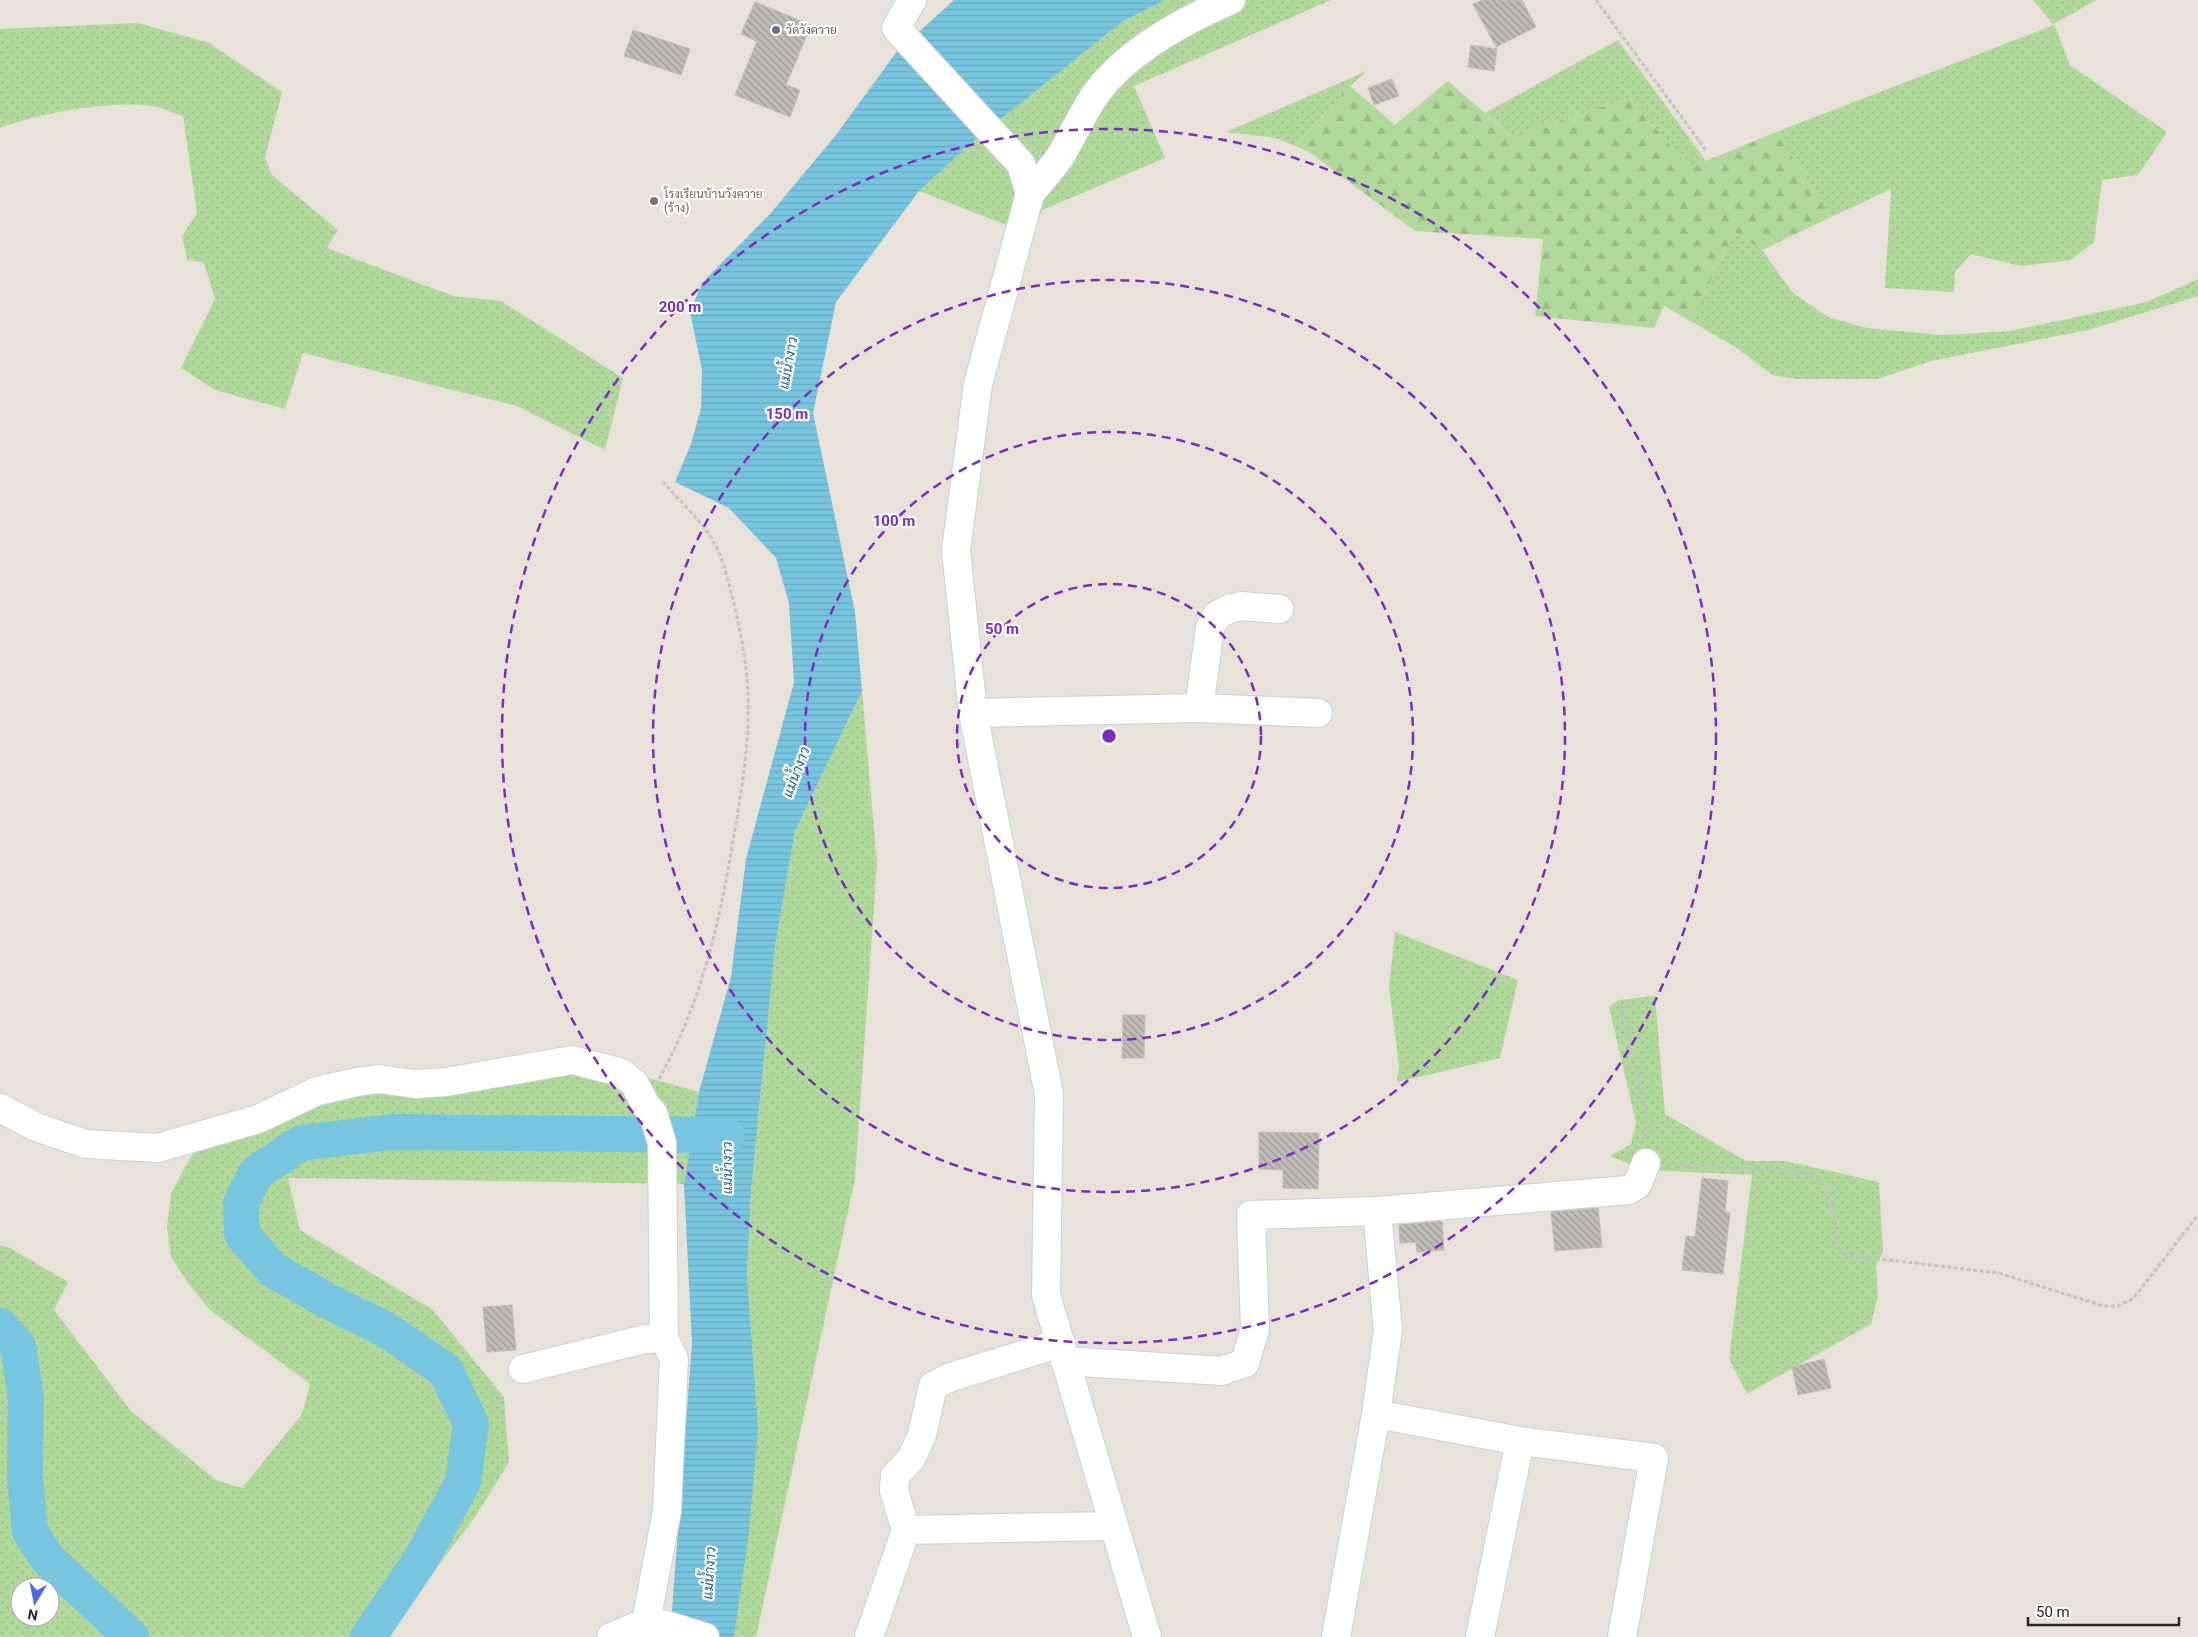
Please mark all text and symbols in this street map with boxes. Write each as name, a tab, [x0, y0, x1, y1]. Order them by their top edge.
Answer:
place label: วัดวังควาย	[786, 23, 837, 37]
marker: วัดวังควาย	[770, 24, 782, 36]
place label: โรงเรียนบ้านวังควาย (ร้าง)	[663, 186, 763, 215]
marker: โรงเรียนบ้านวังควาย (ร้าง)	[648, 195, 660, 207]
text: 200 m	[659, 298, 701, 316]
water label: แม่น้ำงาว	[772, 335, 800, 390]
text: 150 m	[766, 405, 808, 423]
text: 100 m	[873, 512, 915, 530]
text: 50 m	[985, 620, 1019, 638]
centre of rings	[1100, 727, 1118, 745]
water label: แม่น้ำงาว	[775, 743, 813, 799]
water label: แม่น้ำงาว	[715, 1142, 735, 1194]
water label: แม่น้ำงาว	[695, 1546, 719, 1600]
north arrow	[10, 1577, 60, 1627]
scale bar	[2028, 1594, 2179, 1626]
text: 50 m	[2036, 1603, 2070, 1621]
text: N	[26, 1606, 39, 1624]

